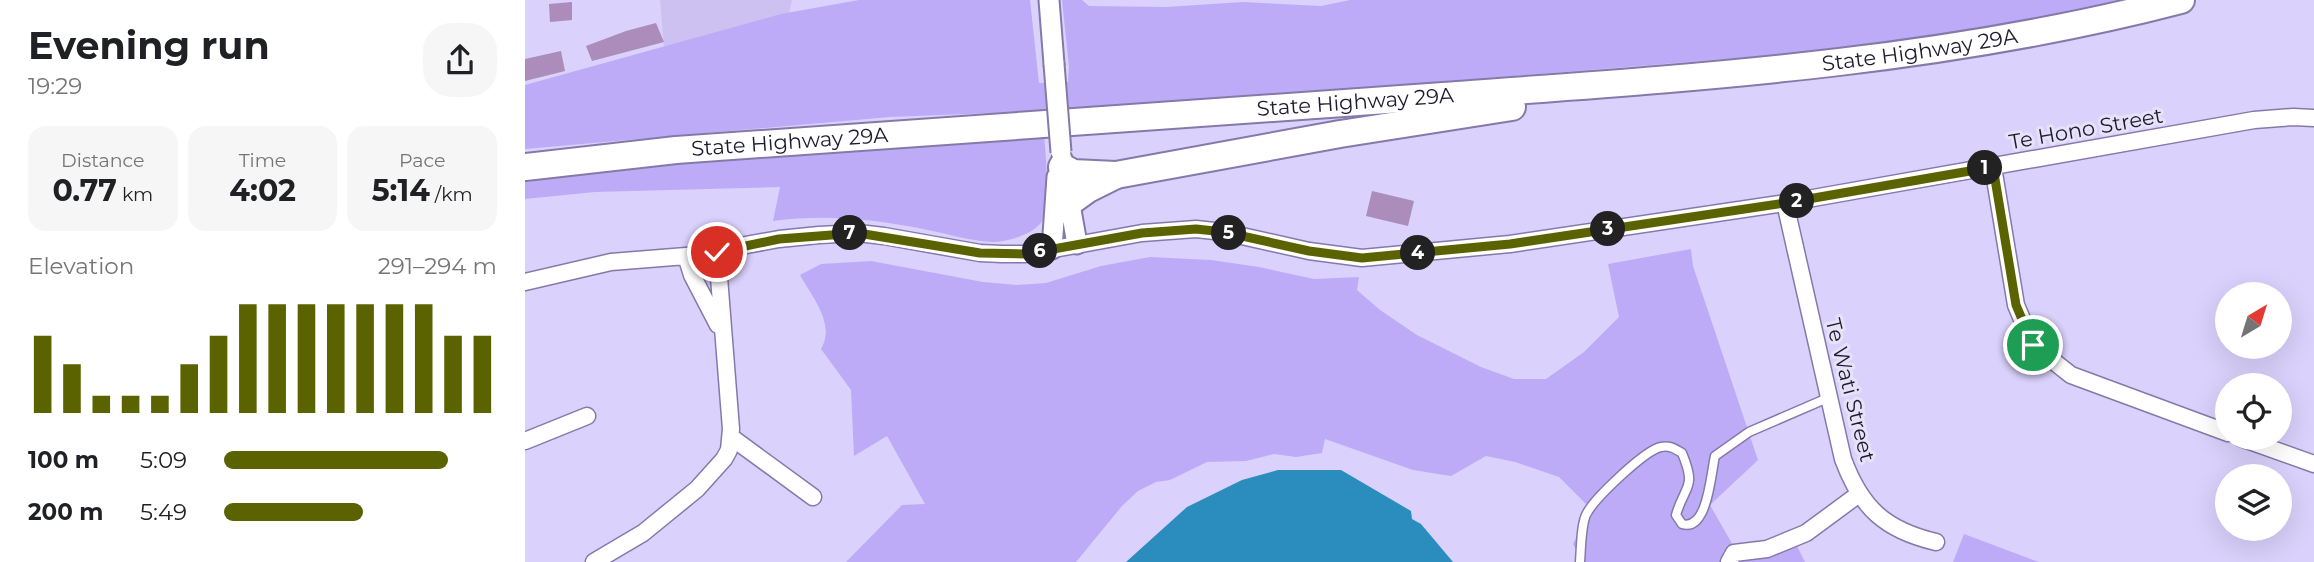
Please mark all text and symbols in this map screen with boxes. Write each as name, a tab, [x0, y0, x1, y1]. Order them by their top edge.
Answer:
text: Evening run	[28, 22, 270, 69]
button: share	[423, 23, 497, 97]
street label: State Highway 29A	[1821, 23, 2020, 76]
text: 19:29	[28, 72, 82, 100]
street label: State Highway 29A	[1256, 82, 1456, 121]
street label: Te Hono Street	[2007, 103, 2165, 154]
street label: State Highway 29A	[690, 122, 890, 161]
text: Distance	[61, 149, 145, 172]
text: Time	[239, 149, 286, 172]
text: Pace	[399, 149, 445, 172]
pin: 1	[1967, 150, 2003, 186]
text: 1	[1981, 156, 1988, 179]
text: 0.77	[52, 172, 117, 209]
text: 4:02	[229, 172, 296, 209]
text: 5:14	[372, 172, 430, 209]
text: km	[117, 183, 153, 206]
text: /km	[430, 183, 473, 206]
pin: 2	[1779, 184, 1815, 218]
text: 2	[1791, 189, 1802, 212]
pin: 3	[1591, 212, 1625, 246]
pin: 7	[833, 216, 867, 250]
pin: 5	[1211, 216, 1247, 250]
text: 3	[1602, 217, 1613, 240]
text: 7	[844, 221, 855, 244]
text: 5	[1223, 221, 1234, 244]
pin	[687, 222, 747, 282]
icon: check	[698, 233, 736, 271]
pin: 6	[1023, 233, 1057, 268]
pin: 4	[1401, 236, 1435, 270]
text: 6	[1033, 239, 1046, 262]
text: 4	[1411, 241, 1424, 264]
text: Elevation	[28, 252, 134, 280]
text: 291–294 m	[378, 252, 497, 280]
north arrow	[2215, 282, 2293, 359]
map controls	[2215, 282, 2292, 541]
pin	[2003, 315, 2063, 375]
street label: Te Wati Street	[1821, 316, 1880, 464]
icon: arrive	[2014, 326, 2052, 364]
button: locate	[2215, 373, 2292, 450]
text: 100 m	[28, 446, 99, 474]
text: 5:09	[140, 446, 187, 474]
button: layers	[2215, 464, 2292, 541]
text: 200 m	[28, 498, 103, 526]
text: 5:49	[140, 498, 187, 526]

